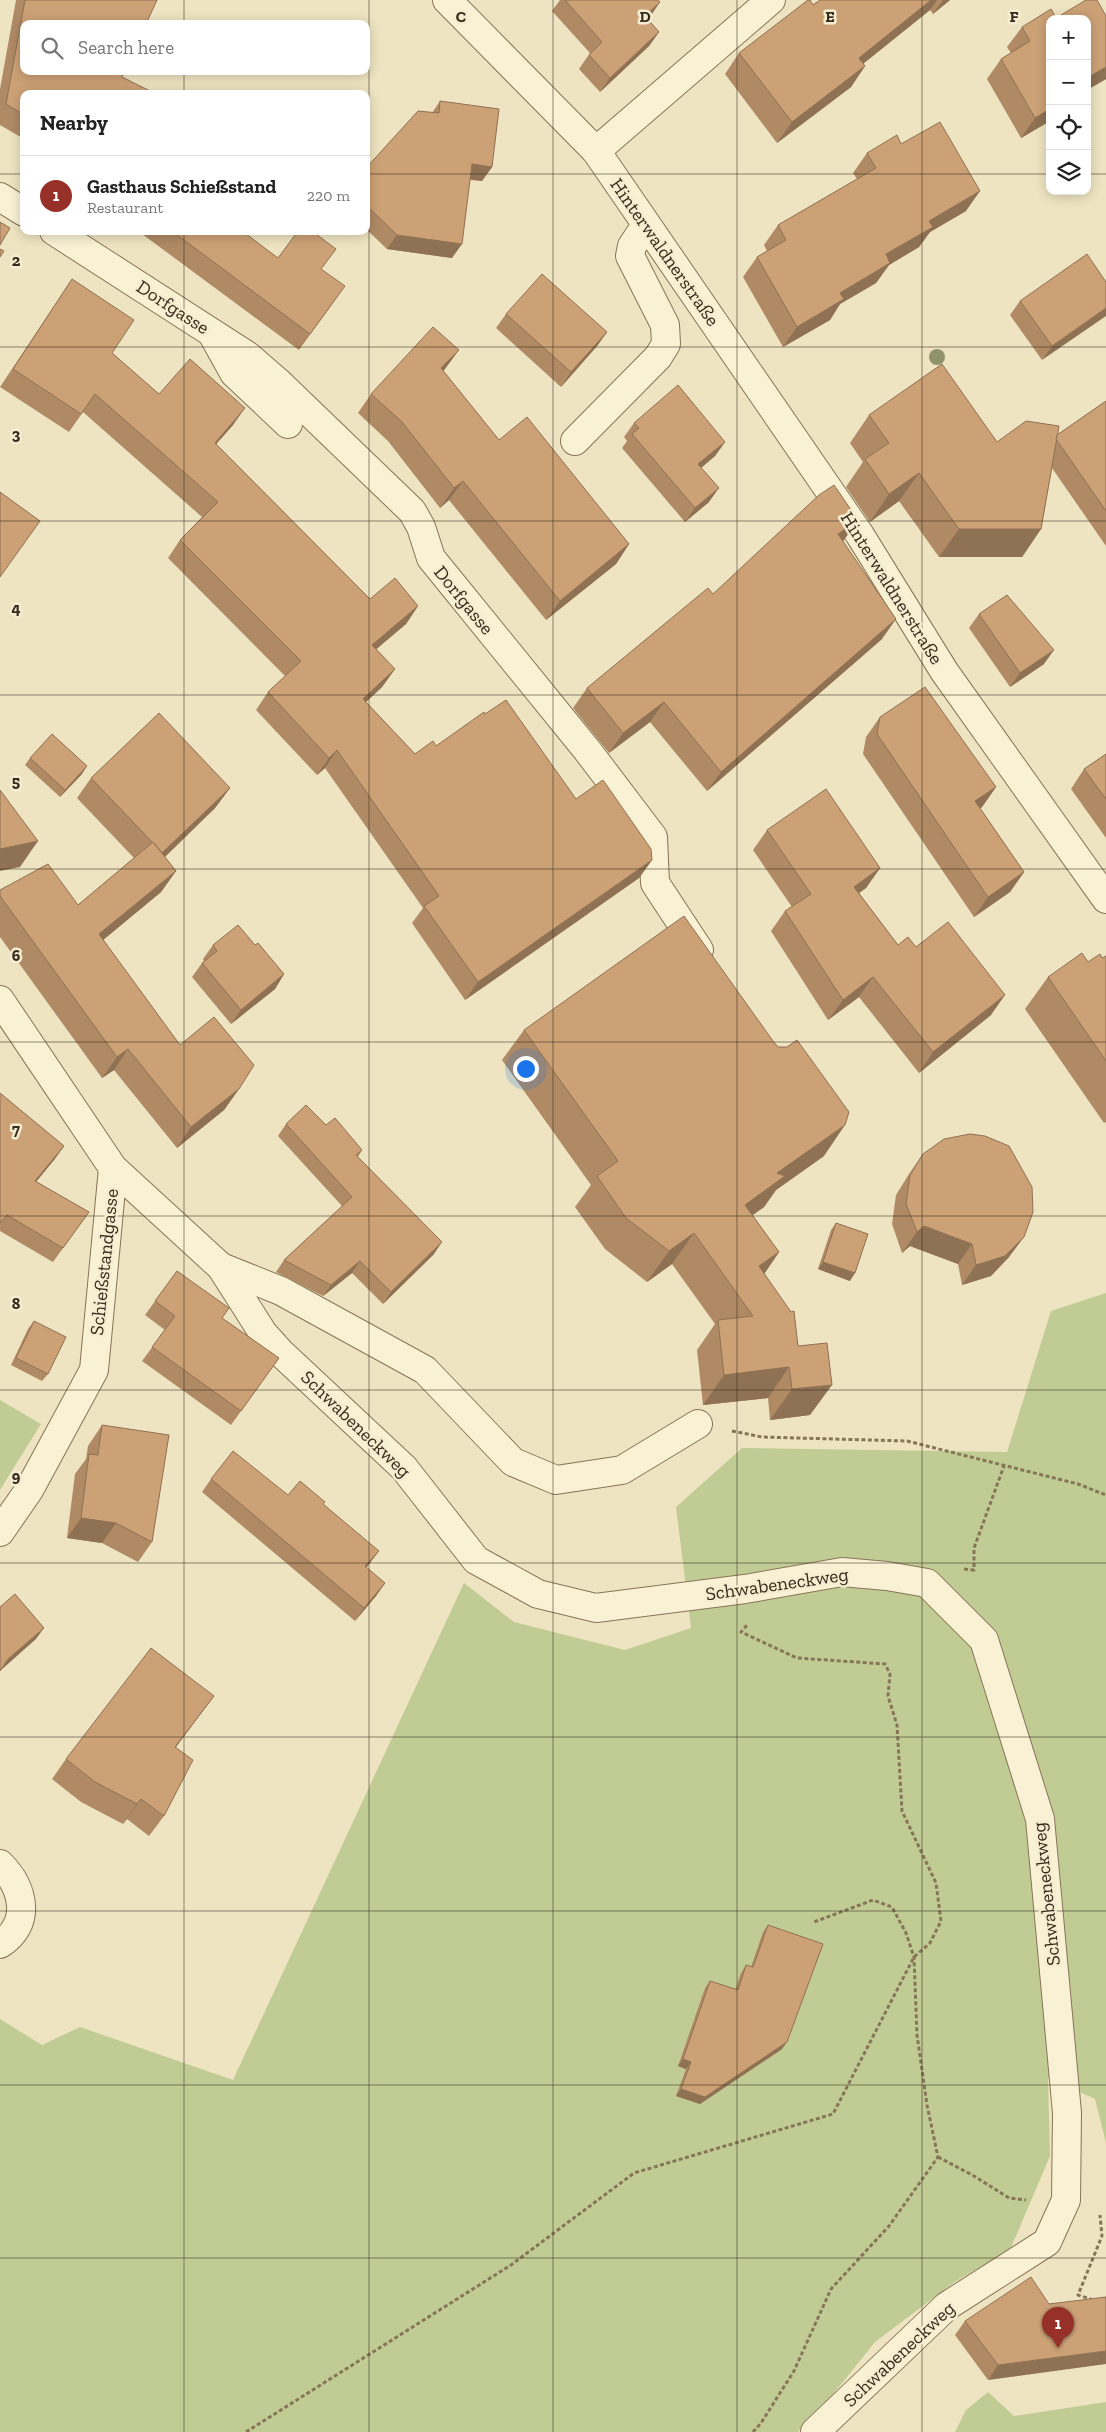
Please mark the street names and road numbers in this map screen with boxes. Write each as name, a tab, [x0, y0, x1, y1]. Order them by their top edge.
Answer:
street label: Hinterwaldnerstraße	[605, 174, 725, 330]
street label: Dorfgasse	[132, 275, 214, 339]
street label: Hinterwaldnerstraße	[836, 508, 948, 669]
street label: Dorfgasse	[429, 561, 499, 639]
street label: Schießstandgasse	[85, 1188, 123, 1336]
street label: Schwabeneckweg	[296, 1366, 416, 1483]
street label: Schwabeneckweg	[704, 1562, 851, 1605]
street label: Schwabeneckweg	[1027, 1821, 1065, 1967]
street label: Schwabeneckweg	[838, 2296, 960, 2412]

